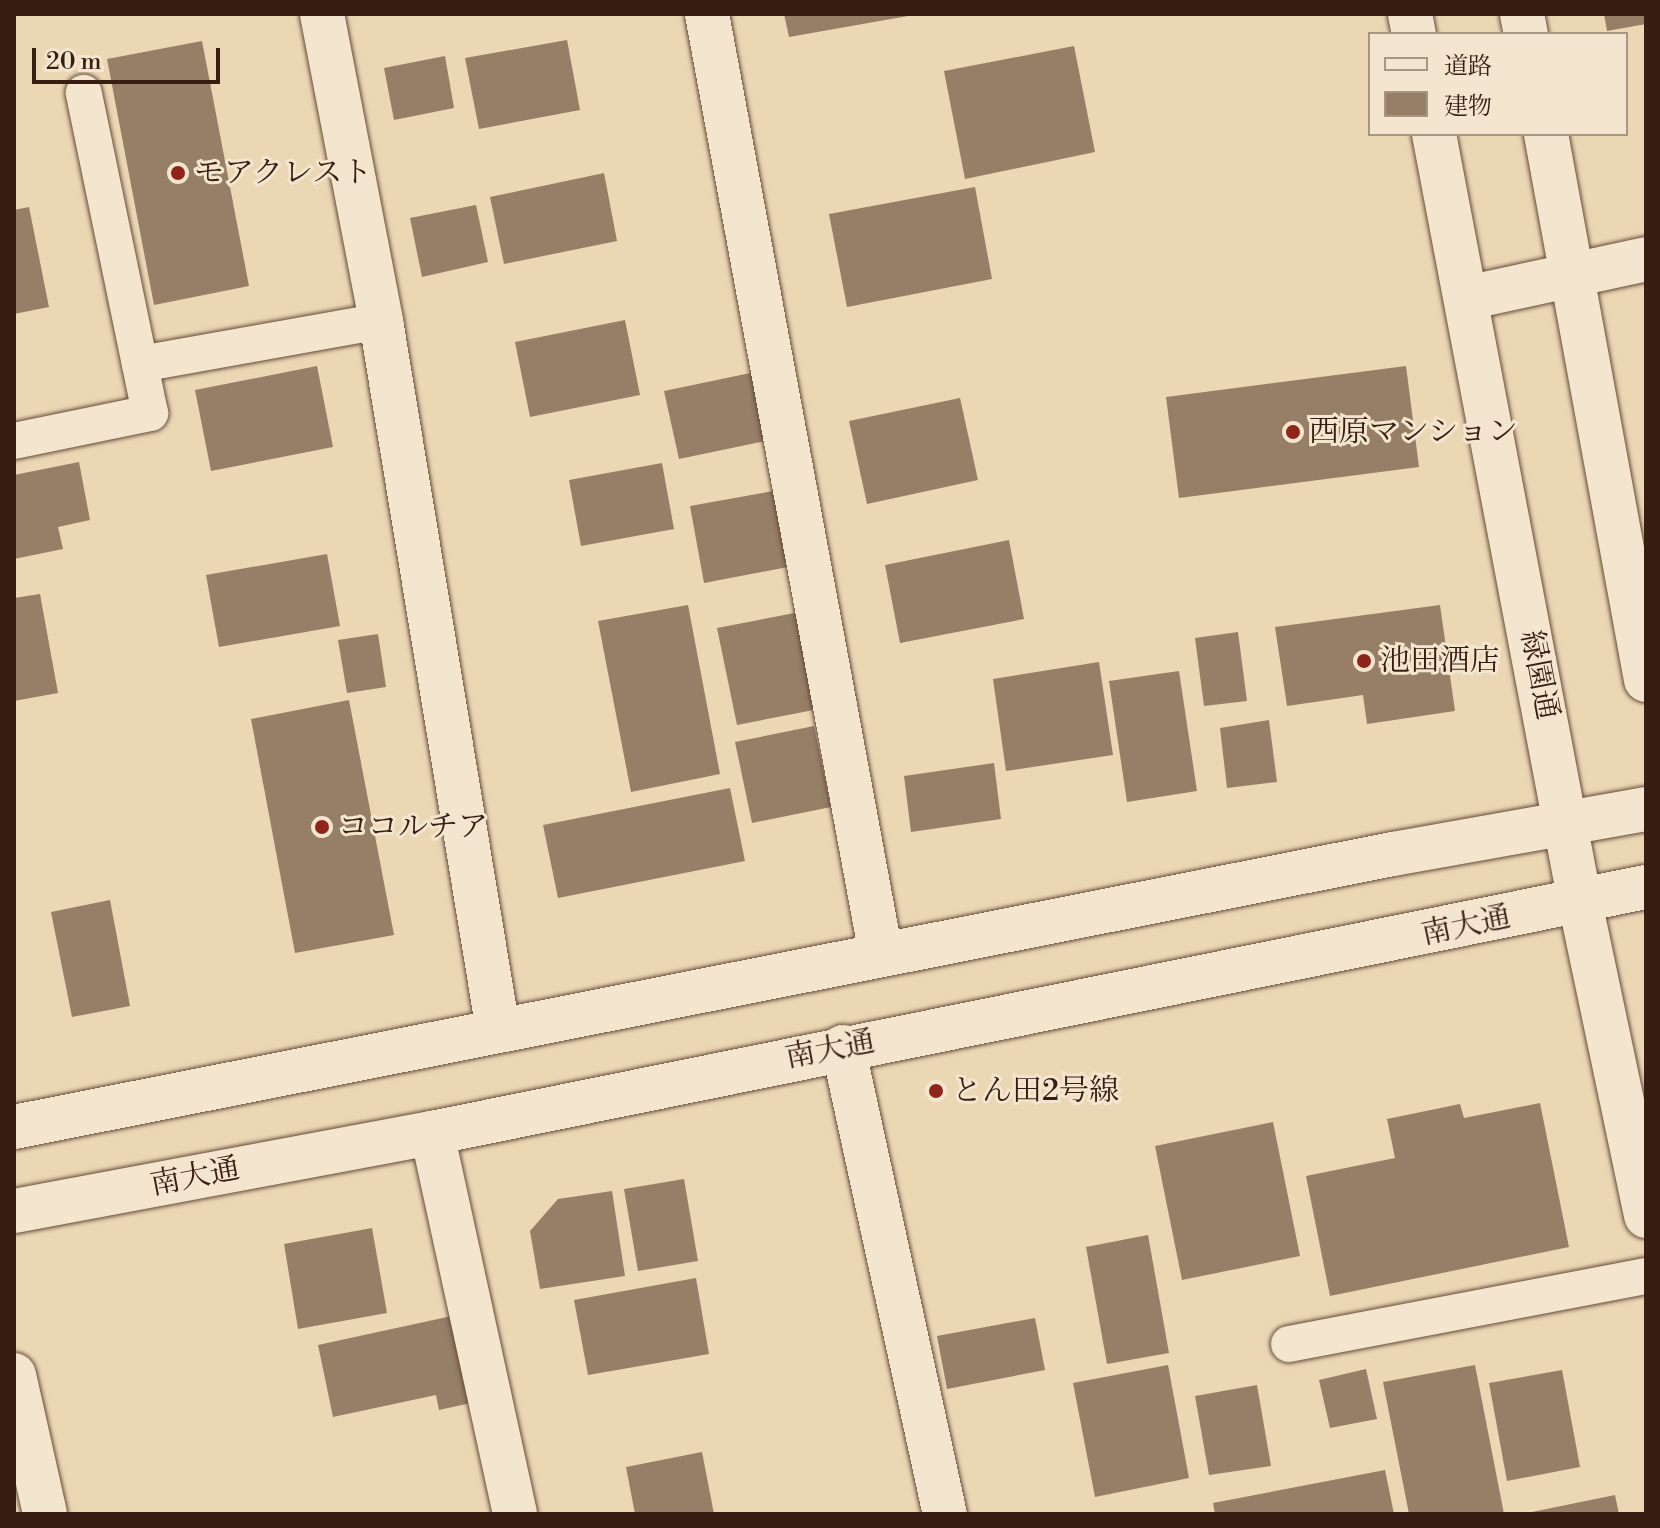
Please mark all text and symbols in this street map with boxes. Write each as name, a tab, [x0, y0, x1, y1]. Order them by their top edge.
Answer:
scale bar	[36, 32, 224, 82]
legend	[1368, 32, 1628, 136]
text: 20 m	[46, 47, 102, 77]
text: 道路	[1444, 52, 1492, 82]
text: 建物	[1444, 92, 1492, 122]
place label: モアクレスト	[194, 155, 374, 191]
marker: モアクレスト	[169, 164, 187, 182]
place label: 西原マンション	[1309, 414, 1519, 450]
marker: 西原マンション	[1284, 423, 1302, 441]
street label: 緑園通	[1513, 627, 1565, 723]
place label: 池田酒店	[1380, 643, 1500, 679]
marker: 池田酒店	[1355, 652, 1373, 670]
place label: ココルチア	[338, 809, 488, 845]
marker: ココルチア	[313, 818, 331, 836]
street label: 南大通	[1418, 899, 1514, 953]
street label: 南大通	[782, 1024, 878, 1076]
place label: とん田2号線	[952, 1073, 1119, 1109]
marker: とん田2号線	[927, 1082, 945, 1100]
street label: 南大通	[147, 1151, 243, 1203]

